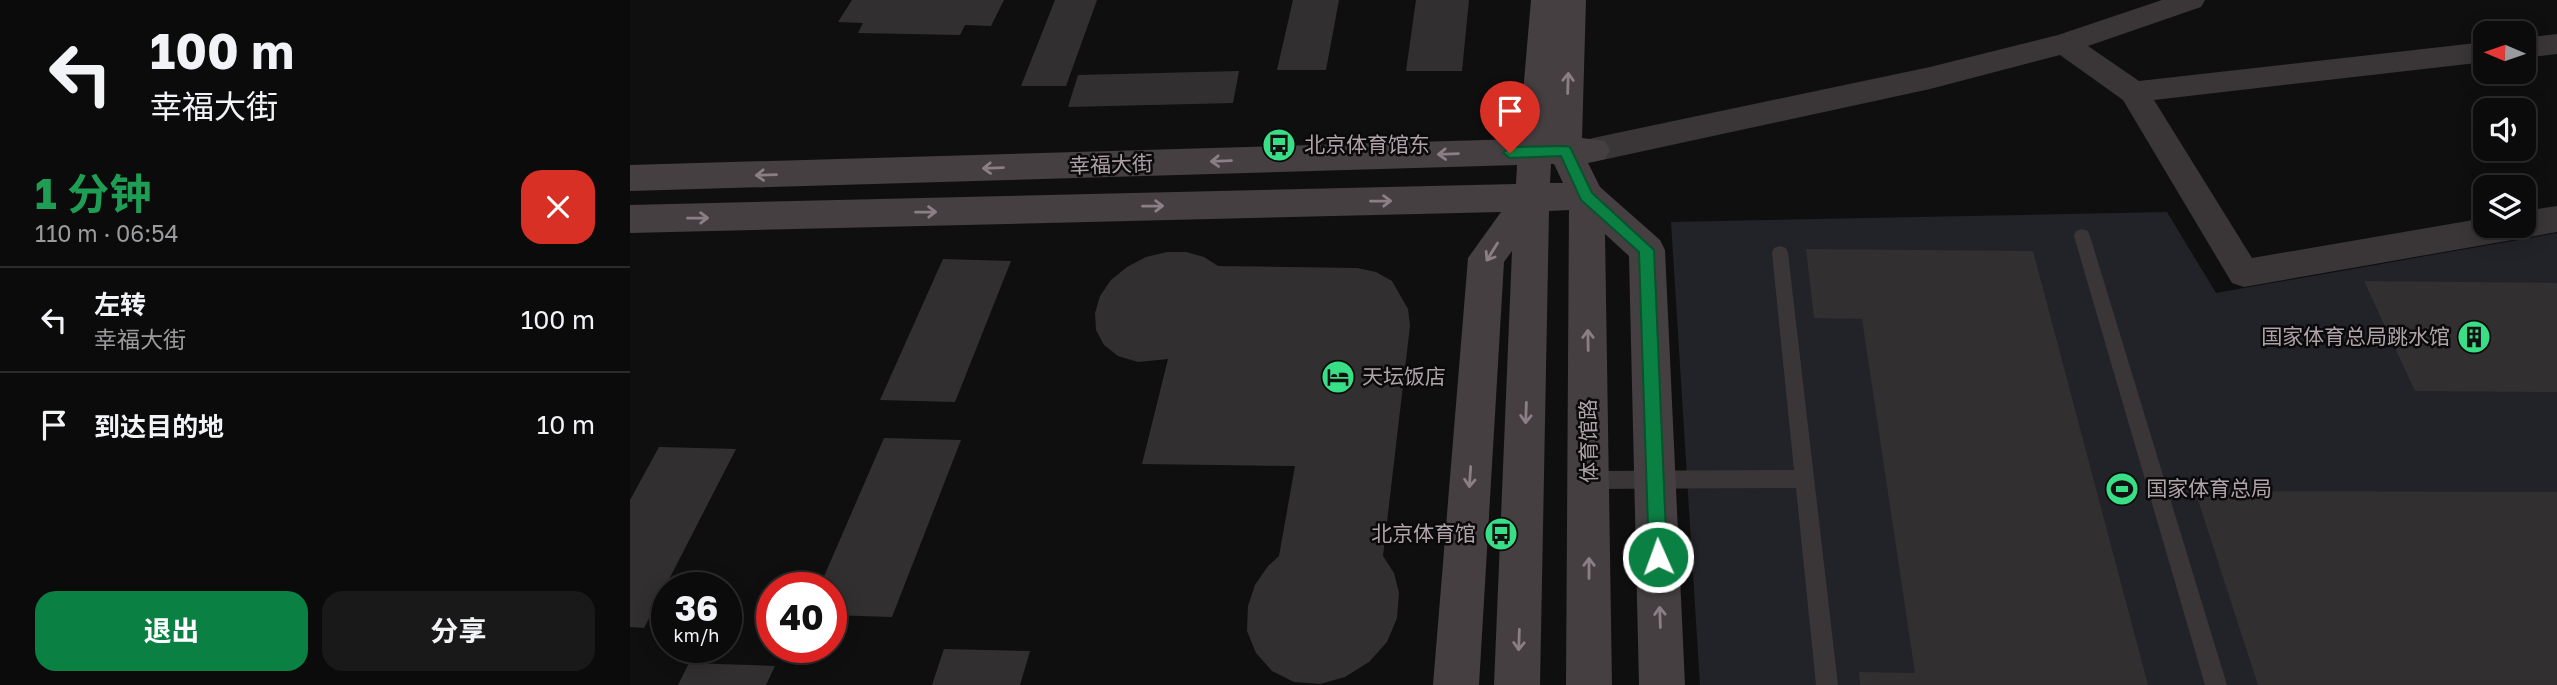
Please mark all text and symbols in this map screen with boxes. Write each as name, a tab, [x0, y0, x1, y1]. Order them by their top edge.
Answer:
text: 100 m	[150, 21, 294, 80]
north arrow	[2473, 21, 2536, 84]
map controls	[2473, 21, 2536, 238]
icon: left	[35, 28, 126, 119]
one-way arrow	[1561, 71, 1574, 94]
pin	[1480, 81, 1540, 153]
text: 幸福大街	[150, 87, 278, 125]
icon: arrive	[1491, 92, 1529, 130]
button: sound	[2473, 98, 2536, 161]
bus stop icon: 北京体育馆东	[1260, 126, 1298, 164]
place label: 北京体育馆东	[1304, 131, 1430, 157]
one-way arrow	[1437, 148, 1460, 161]
street label: 幸福大街	[1069, 150, 1153, 178]
one-way arrow	[1210, 155, 1233, 168]
one-way arrow	[982, 162, 1005, 175]
text: 1 分钟	[35, 168, 151, 218]
one-way arrow	[755, 168, 778, 181]
button: close	[521, 170, 595, 244]
button: layers	[2473, 175, 2536, 238]
one-way arrow	[1369, 194, 1392, 208]
one-way arrow	[1141, 200, 1164, 213]
one-way arrow	[914, 205, 937, 219]
one-way arrow	[686, 211, 709, 224]
text: 110 m · 06:54	[35, 219, 179, 247]
one-way arrow	[1485, 242, 1499, 262]
text: 左转	[94, 289, 146, 320]
icon: left	[35, 301, 73, 339]
text: 100 m	[521, 304, 595, 335]
building icon: 国家体育总局跳水馆	[2455, 318, 2493, 356]
place label: 国家体育总局跳水馆	[2261, 323, 2450, 349]
text: 幸福大街	[94, 325, 186, 353]
one-way arrow	[1581, 329, 1595, 352]
hotel icon: 天坛饭店	[1319, 358, 1357, 396]
place label: 天坛饭店	[1362, 363, 1446, 389]
street label: 体育馆路	[1574, 399, 1602, 483]
one-way arrow	[1519, 401, 1533, 424]
icon: arrive	[35, 406, 73, 444]
text: 10 m	[537, 409, 595, 440]
text: 到达目的地	[94, 411, 224, 442]
one-way arrow	[1464, 465, 1477, 488]
sports icon: 国家体育总局	[2103, 470, 2141, 508]
place label: 国家体育总局	[2146, 475, 2272, 501]
bus stop icon: 北京体育馆	[1482, 515, 1520, 553]
place label: 北京体育馆	[1371, 520, 1476, 546]
position arrow	[1621, 520, 1695, 594]
one-way arrow	[1582, 557, 1596, 580]
speed limit sign: 40	[756, 572, 847, 663]
text: 36	[675, 587, 718, 629]
button: 退出	[35, 591, 308, 671]
button: 分享	[322, 591, 595, 671]
one-way arrow	[1653, 606, 1666, 629]
text: km/h	[674, 624, 719, 646]
one-way arrow	[1512, 628, 1525, 651]

